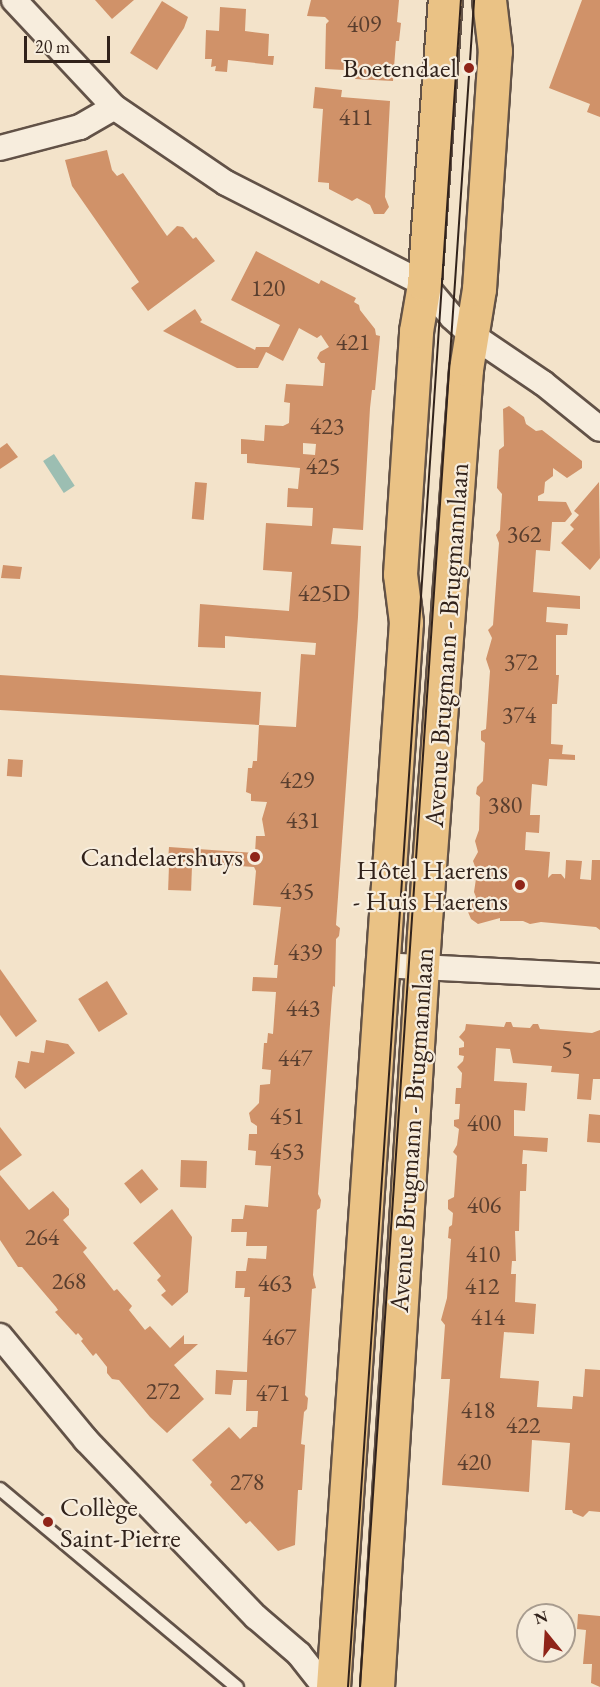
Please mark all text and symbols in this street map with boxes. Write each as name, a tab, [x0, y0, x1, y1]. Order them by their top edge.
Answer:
house number: 409	[347, 10, 381, 38]
scale bar	[27, 24, 112, 62]
text: 20 m	[35, 35, 70, 58]
place label: Boetendael	[343, 52, 457, 84]
marker: Boetendael	[462, 61, 476, 75]
house number: 411	[339, 103, 373, 131]
house number: 120	[251, 274, 285, 302]
house number: 421	[336, 328, 370, 356]
house number: 423	[310, 412, 344, 440]
house number: 425	[306, 452, 340, 480]
street label: Avenue Brugmann - Brugmannlaan	[417, 461, 475, 829]
house number: 362	[507, 520, 541, 548]
house number: 425D	[298, 579, 350, 607]
house number: 372	[504, 648, 538, 676]
house number: 374	[502, 701, 536, 729]
house number: 429	[280, 766, 314, 794]
house number: 380	[488, 791, 522, 819]
house number: 431	[286, 806, 320, 834]
place label: Candelaershuys	[80, 841, 243, 873]
marker: Candelaershuys	[248, 850, 262, 864]
place label: Hôtel Haerens - Huis Haerens	[353, 853, 508, 916]
house number: 435	[280, 877, 314, 905]
marker: Hôtel Haerens - Huis Haerens	[513, 878, 527, 892]
house number: 439	[288, 938, 322, 966]
street label: Avenue Brugmann - Brugmannlaan	[382, 946, 440, 1314]
house number: 443	[286, 994, 320, 1022]
house number: 5	[561, 1035, 573, 1063]
house number: 447	[278, 1044, 312, 1072]
house number: 451	[270, 1102, 304, 1130]
house number: 400	[467, 1109, 501, 1137]
house number: 453	[270, 1137, 304, 1165]
house number: 406	[467, 1191, 501, 1219]
house number: 264	[25, 1223, 59, 1251]
house number: 410	[466, 1240, 500, 1268]
house number: 268	[52, 1267, 86, 1295]
house number: 463	[258, 1269, 292, 1297]
house number: 412	[465, 1272, 499, 1300]
house number: 414	[471, 1303, 505, 1331]
house number: 467	[262, 1323, 296, 1351]
house number: 272	[146, 1377, 180, 1405]
house number: 471	[256, 1379, 290, 1407]
house number: 418	[461, 1396, 495, 1424]
house number: 422	[506, 1411, 540, 1439]
house number: 420	[457, 1448, 491, 1476]
house number: 278	[230, 1468, 264, 1496]
place label: Collège Saint-Pierre	[60, 1490, 181, 1553]
marker: Collège Saint-Pierre	[41, 1515, 55, 1529]
north arrow	[516, 1603, 576, 1663]
text: N	[531, 1605, 550, 1629]

